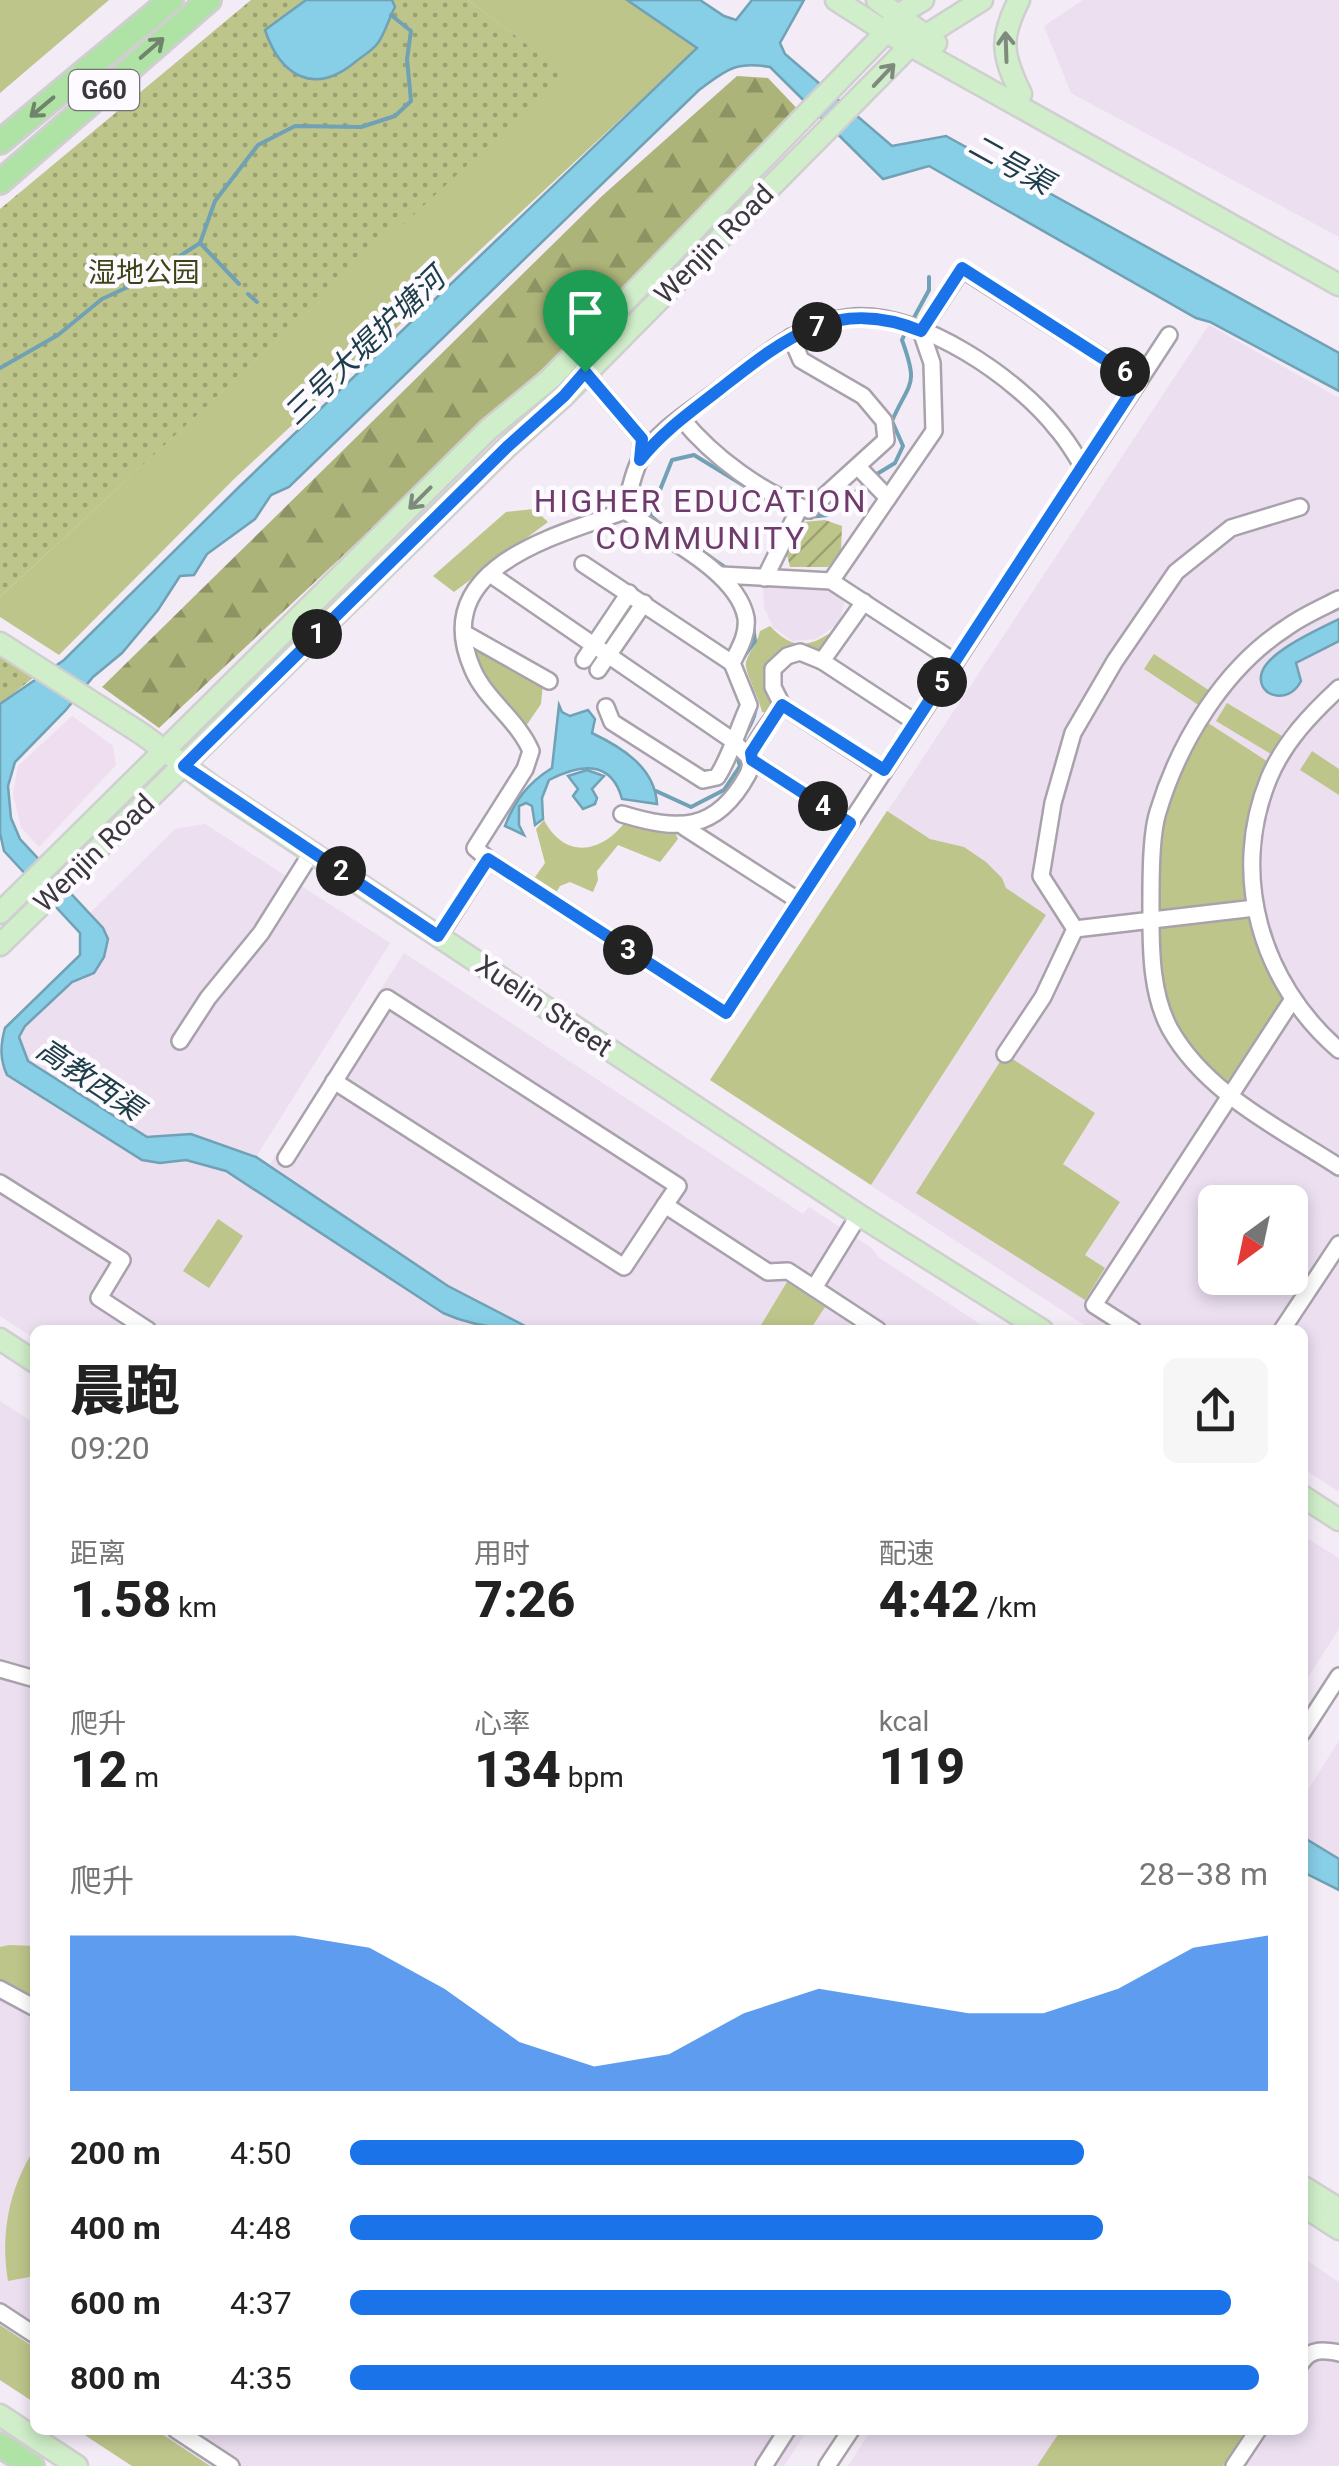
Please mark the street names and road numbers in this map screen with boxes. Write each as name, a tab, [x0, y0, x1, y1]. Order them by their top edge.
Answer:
road number: G60	[69, 70, 139, 110]
street label: Wenjin Road	[648, 178, 780, 310]
street label: Wenjin Road	[27, 787, 161, 919]
street label: Xuelin Street	[470, 948, 618, 1064]

